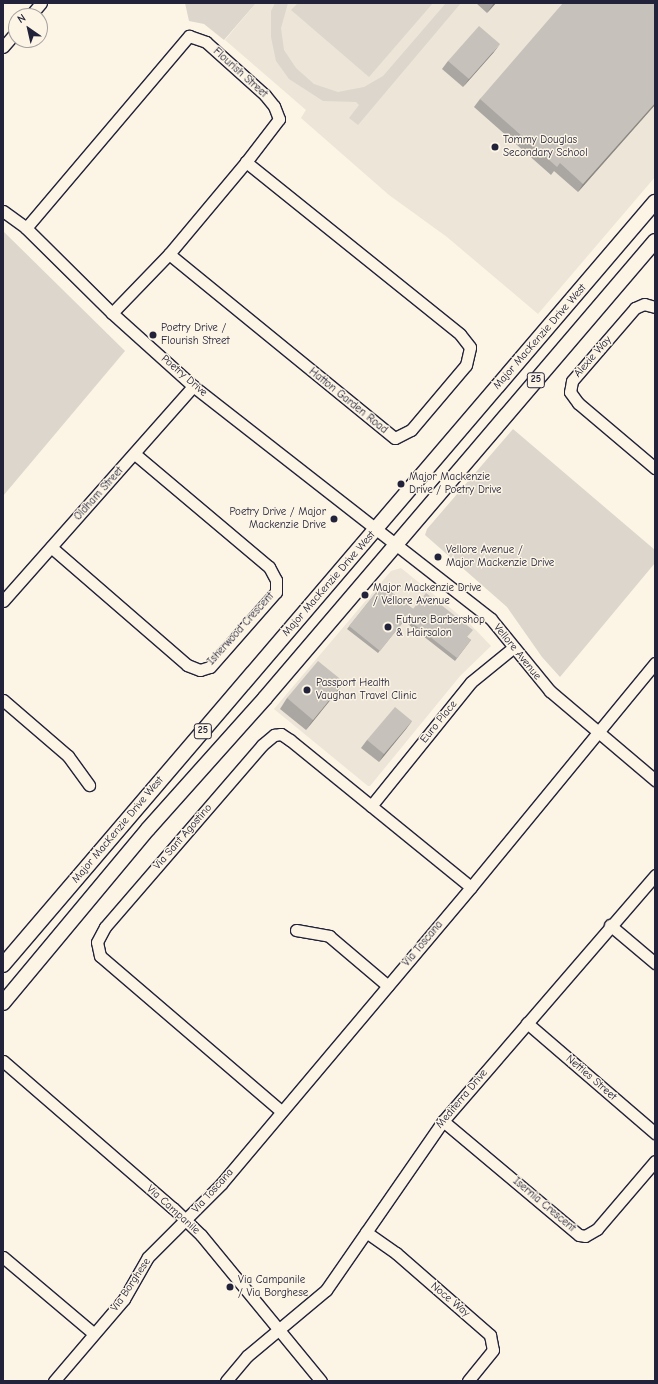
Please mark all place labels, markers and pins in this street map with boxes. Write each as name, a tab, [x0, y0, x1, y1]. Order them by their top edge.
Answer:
place label: Tommy Douglas Secondary School	[503, 134, 588, 160]
marker: Tommy Douglas Secondary School	[490, 142, 500, 152]
place label: Poetry Drive / Flourish Street	[161, 322, 230, 348]
marker: Poetry Drive / Flourish Street	[148, 330, 158, 340]
place label: Major Mackenzie Drive / Poetry Drive	[409, 471, 502, 497]
marker: Major Mackenzie Drive / Poetry Drive	[396, 479, 406, 489]
place label: Poetry Drive / Major Mackenzie Drive	[229, 506, 326, 532]
marker: Poetry Drive / Major Mackenzie Drive	[329, 514, 339, 524]
place label: Vellore Avenue / Major Mackenzie Drive	[446, 544, 554, 570]
marker: Vellore Avenue / Major Mackenzie Drive	[433, 552, 443, 562]
place label: Major Mackenzie Drive / Vellore Avenue	[373, 582, 481, 608]
marker: Major Mackenzie Drive / Vellore Avenue	[360, 590, 370, 600]
place label: Future Barbershop & Hairsalon	[396, 614, 485, 640]
marker: Future Barbershop & Hairsalon	[383, 622, 393, 632]
place label: Passport Health Vaughan Travel Clinic	[316, 677, 417, 703]
marker: Passport Health Vaughan Travel Clinic	[301, 684, 313, 696]
place label: Via Campanile / Via Borghese	[238, 1274, 308, 1300]
marker: Via Campanile / Via Borghese	[225, 1282, 235, 1292]

